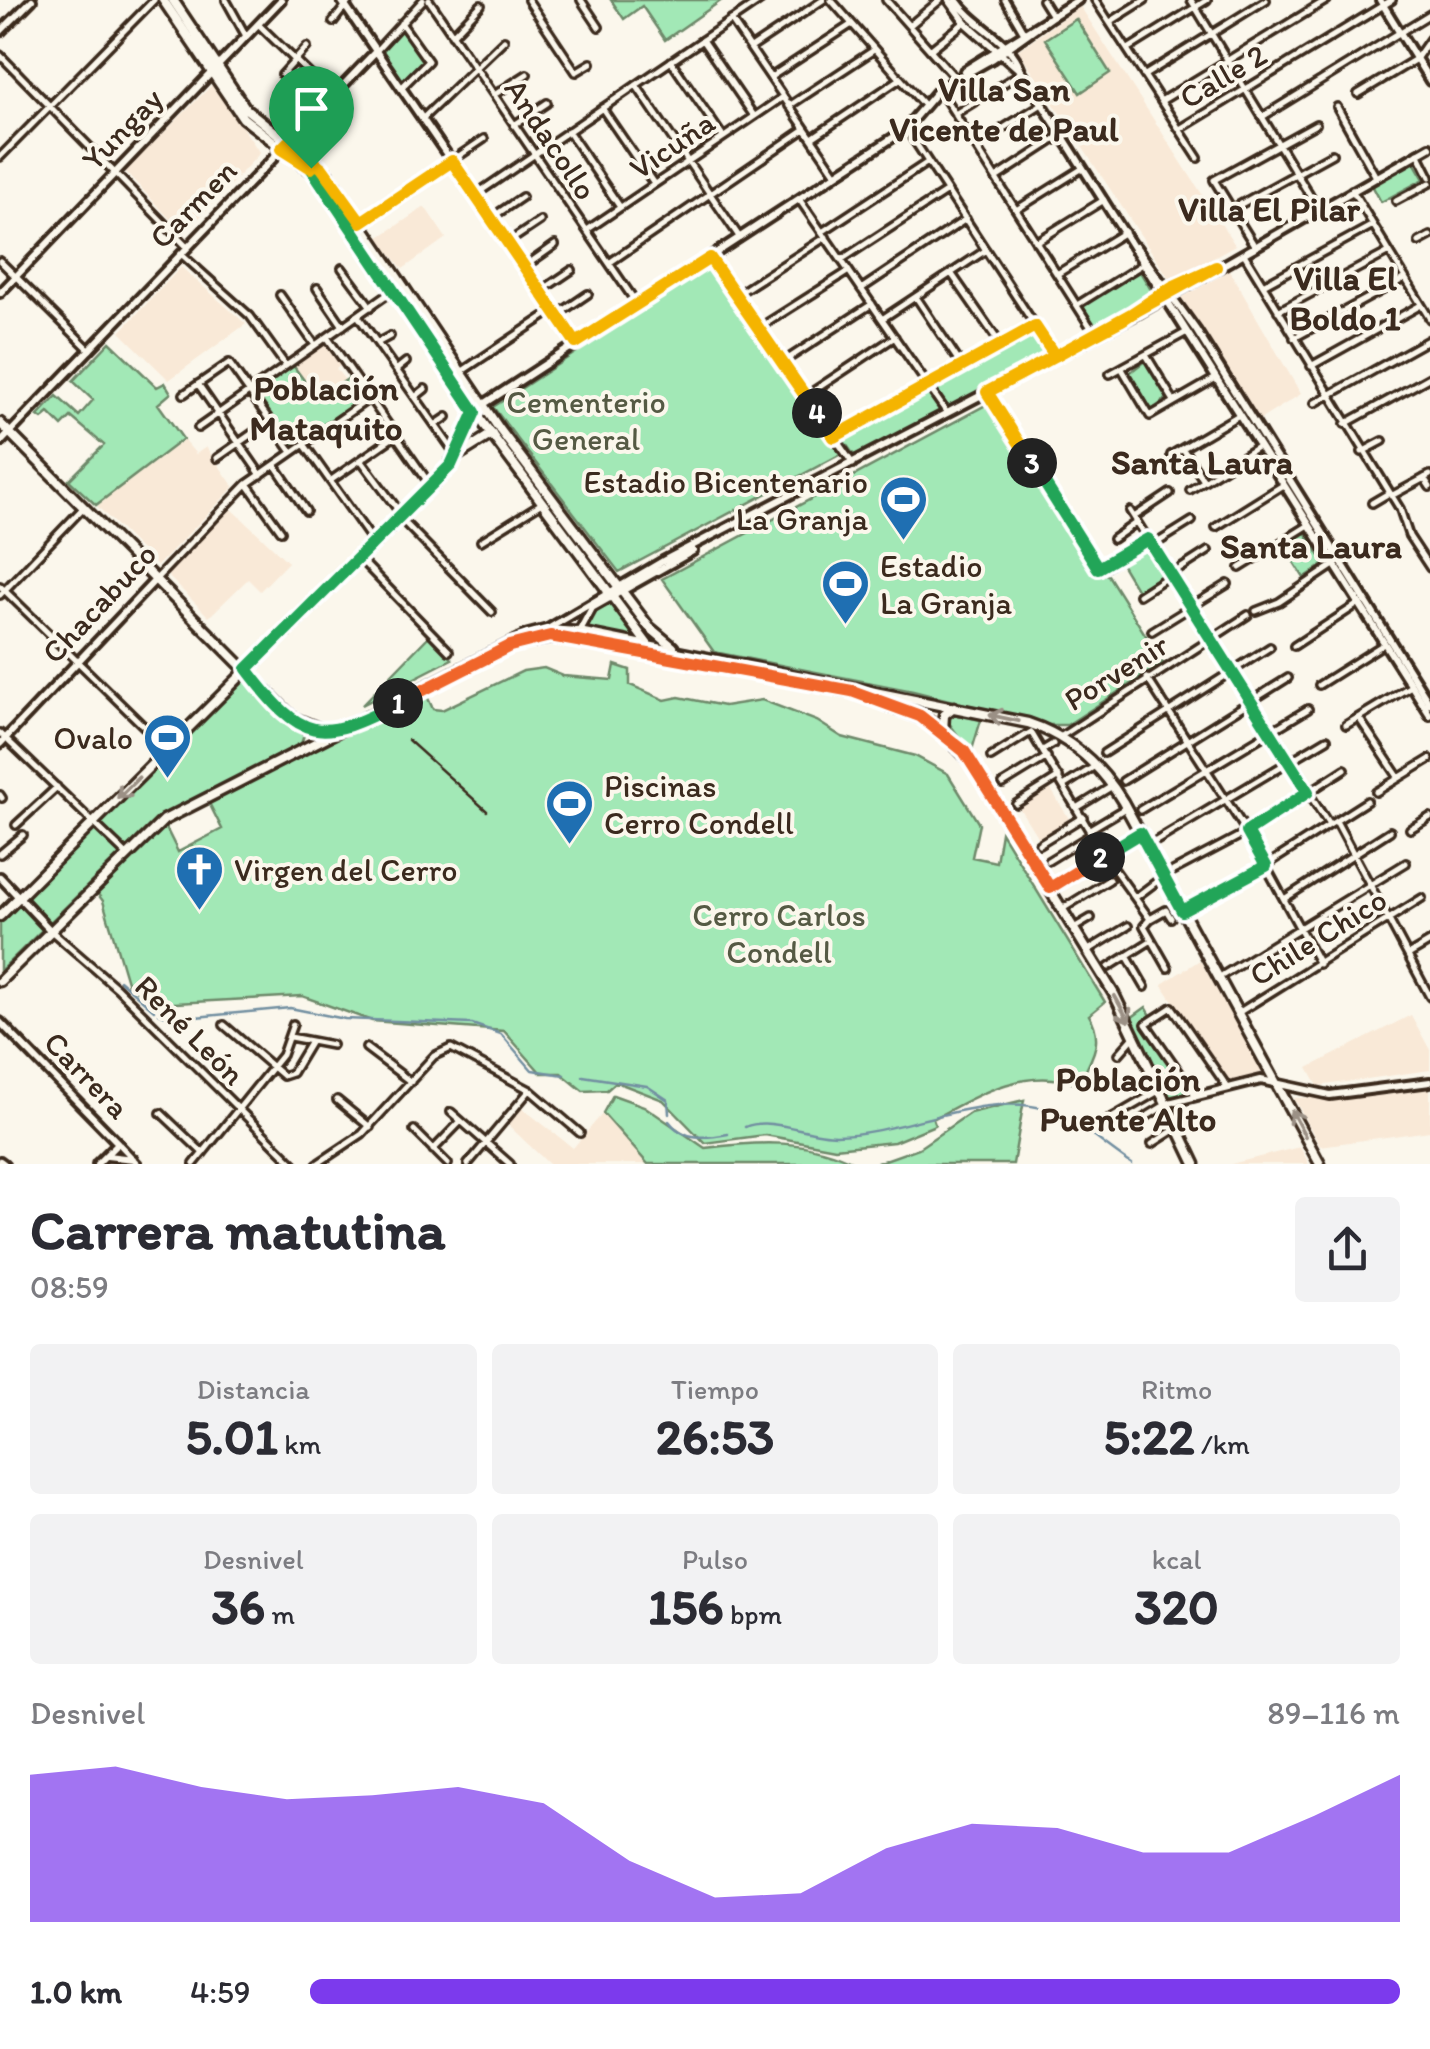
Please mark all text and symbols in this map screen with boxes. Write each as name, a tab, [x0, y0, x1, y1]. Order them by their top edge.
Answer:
street label: Calle 2	[1173, 35, 1273, 117]
pin	[269, 66, 354, 169]
district label: Villa San Vicente de Paul	[889, 68, 1119, 150]
street label: Andacollo	[497, 71, 605, 207]
street label: Yungay	[74, 80, 170, 178]
icon: arrive	[284, 81, 339, 136]
street label: Vicuña	[622, 103, 722, 187]
street label: Carmen	[141, 152, 245, 256]
district label: Villa El Pilar	[1178, 188, 1361, 230]
district label: Villa El Boldo 1	[1289, 257, 1401, 339]
district label: Población Mataquito	[249, 367, 403, 449]
park label: Cementerio General	[506, 383, 666, 458]
pin: 4	[792, 388, 842, 438]
text: 4	[809, 396, 825, 430]
pin: 3	[1007, 438, 1057, 488]
district label: Santa Laura	[1111, 441, 1294, 483]
text: 3	[1024, 446, 1040, 480]
place label: Estadio Bicentenario La Granja	[584, 463, 868, 538]
sports icon: Estadio Bicentenario La Granja	[877, 474, 929, 542]
district label: Santa Laura	[1220, 525, 1403, 567]
street label: Chacabuco	[34, 535, 164, 671]
place label: Estadio La Granja	[880, 547, 1013, 622]
sports icon: Estadio La Granja	[819, 558, 871, 626]
street label: Porvenir	[1057, 625, 1175, 719]
pin: 1	[373, 678, 423, 728]
text: 1	[392, 686, 405, 720]
one-way arrow	[989, 707, 1021, 726]
sports icon: Ovalo	[142, 712, 194, 780]
place label: Ovalo	[53, 719, 133, 757]
place label: Piscinas Cerro Condell	[604, 767, 794, 842]
one-way arrow	[117, 775, 141, 799]
sports icon: Piscinas Cerro Condell	[543, 778, 595, 846]
pin: 2	[1075, 832, 1125, 882]
text: 2	[1093, 840, 1107, 874]
church icon: Virgen del Cerro	[173, 844, 225, 912]
place label: Virgen del Cerro	[234, 851, 457, 889]
street label: Chile Chico	[1242, 880, 1394, 994]
park label: Cerro Carlos Condell	[692, 896, 866, 971]
street label: René León	[127, 967, 253, 1093]
one-way arrow	[1112, 994, 1132, 1024]
street label: Carrera	[36, 1023, 138, 1127]
district label: Población Puente Alto	[1040, 1058, 1216, 1140]
one-way arrow	[1287, 1108, 1307, 1138]
text: Carrera matutina	[30, 1197, 445, 1263]
button: share	[1295, 1197, 1400, 1302]
text: 08:59	[30, 1268, 109, 1306]
text: Distancia	[197, 1372, 310, 1406]
text: Tiempo	[671, 1372, 759, 1406]
text: Ritmo	[1141, 1372, 1212, 1406]
text: 5.01	[185, 1406, 278, 1467]
text: 26:53	[656, 1406, 774, 1467]
text: 5:22	[1104, 1406, 1195, 1467]
text: km	[278, 1427, 321, 1461]
text: /km	[1195, 1427, 1250, 1461]
text: Desnivel	[203, 1542, 304, 1576]
text: Pulso	[682, 1542, 748, 1576]
text: kcal	[1152, 1542, 1202, 1576]
text: 36	[212, 1576, 265, 1637]
text: 156	[648, 1576, 724, 1637]
text: 320	[1134, 1576, 1219, 1637]
text: m	[265, 1597, 295, 1631]
text: bpm	[724, 1597, 782, 1631]
text: Desnivel	[30, 1694, 145, 1732]
text: 89–116 m	[1267, 1694, 1400, 1732]
text: 1.0 km	[30, 1973, 122, 2011]
text: 4:59	[190, 1973, 251, 2011]

